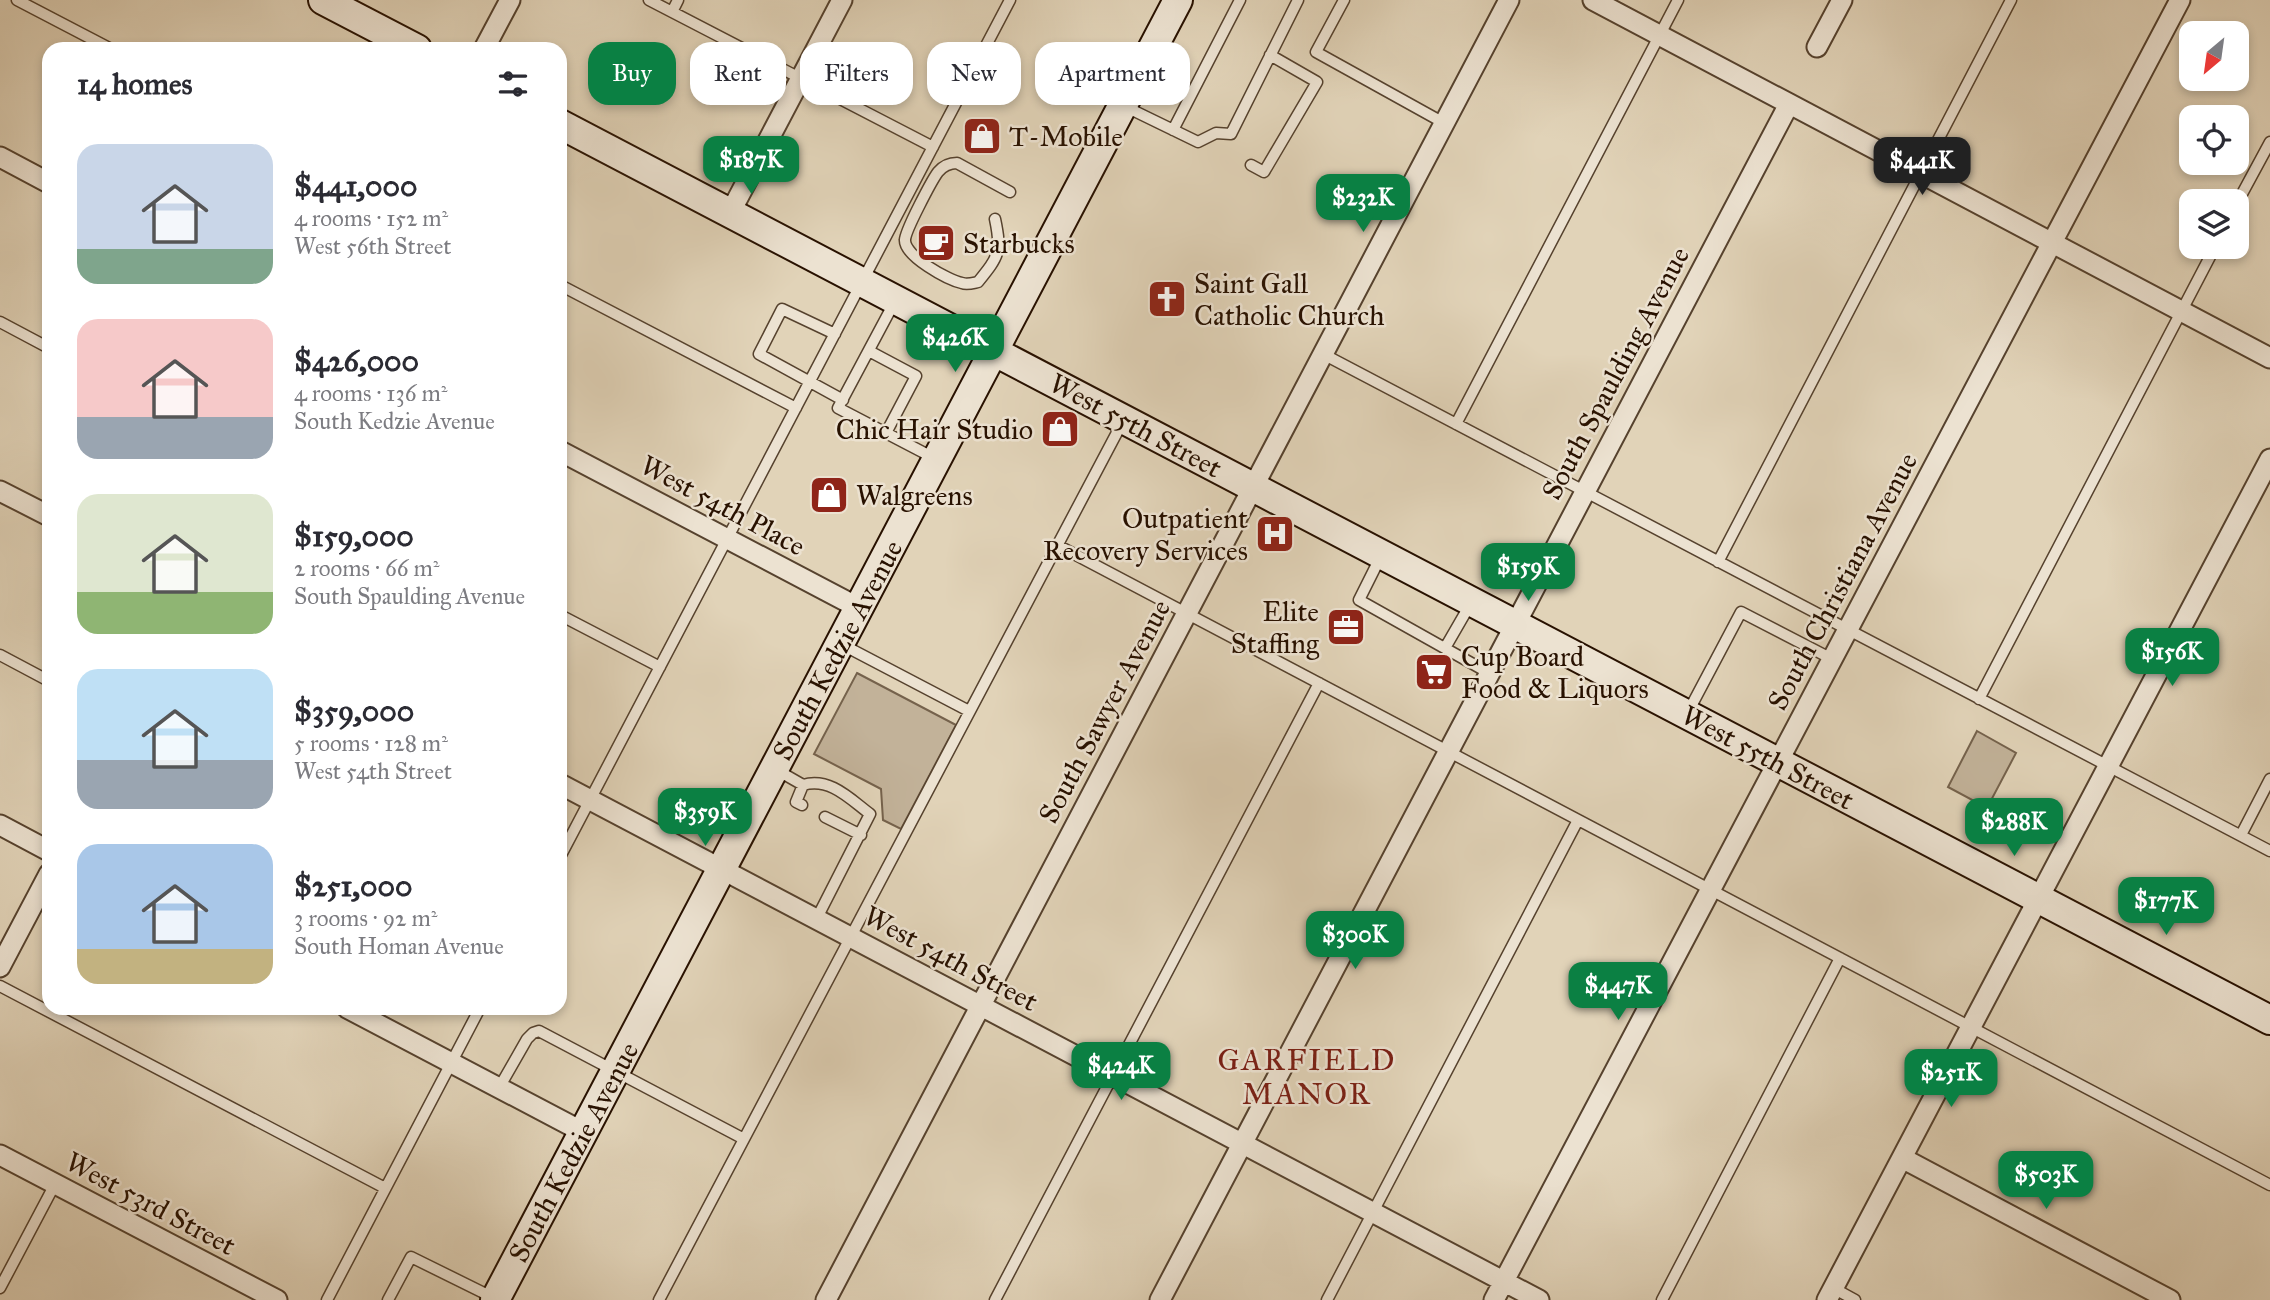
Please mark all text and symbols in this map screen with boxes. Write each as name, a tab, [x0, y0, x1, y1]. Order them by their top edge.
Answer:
north arrow	[2179, 21, 2249, 91]
map controls	[2179, 21, 2249, 259]
chip: Buy	[588, 42, 676, 105]
chip: Rent	[690, 42, 786, 105]
chip: Filters	[800, 42, 913, 105]
chip: New	[927, 42, 1021, 105]
chip: Apartment	[1035, 42, 1190, 105]
icon: filters	[494, 65, 532, 103]
text: 14 homes	[77, 66, 192, 102]
button: locate	[2179, 105, 2249, 175]
shop icon: T-Mobile	[961, 115, 1003, 157]
place label: T-Mobile	[1009, 119, 1123, 154]
pin: $187K	[702, 136, 800, 196]
pin: $441K	[1873, 138, 1971, 197]
text: $187K	[719, 145, 783, 173]
text: $441K	[1890, 146, 1954, 174]
text: $441,000	[294, 168, 417, 204]
icon: home	[133, 172, 217, 256]
pin: $232K	[1314, 174, 1412, 234]
text: $232K	[1332, 183, 1394, 211]
button: layers	[2179, 189, 2249, 259]
text: 4 rooms · 152 m²	[294, 204, 448, 232]
cafe icon: Starbucks	[915, 222, 957, 264]
place label: Starbucks	[963, 226, 1075, 261]
text: West 56th Street	[294, 232, 451, 260]
street label: South Spaulding Avenue	[1534, 241, 1697, 506]
place label: Saint Gall Catholic Church	[1194, 266, 1385, 333]
church icon: Saint Gall Catholic Church	[1146, 278, 1188, 320]
pin: $426K	[906, 314, 1004, 374]
text: $426K	[922, 323, 988, 351]
text: $426,000	[294, 343, 419, 379]
icon: home	[133, 347, 217, 431]
street label: West 55th Street	[1044, 365, 1228, 486]
text: 4 rooms · 136 m²	[294, 379, 447, 407]
text: South Kedzie Avenue	[294, 407, 495, 435]
shop icon: Chic Hair Studio	[1039, 408, 1081, 450]
place label: Chic Hair Studio	[836, 412, 1033, 447]
street label: West 54th Place	[634, 447, 811, 564]
street label: South Christiana Avenue	[1760, 447, 1925, 716]
shop icon: Walgreens	[808, 474, 850, 516]
place label: Walgreens	[856, 478, 973, 513]
place label: Outpatient Recovery Services	[1043, 501, 1248, 568]
hospital icon: Outpatient Recovery Services	[1254, 513, 1296, 555]
text: $159,000	[294, 518, 414, 554]
icon: home	[133, 522, 217, 606]
street label: South Kedzie Avenue	[765, 534, 910, 766]
pin: $159K	[1479, 544, 1577, 603]
text: $159K	[1497, 552, 1559, 580]
text: 2 rooms · 66 m²	[294, 554, 439, 582]
text: South Spaulding Avenue	[294, 582, 525, 610]
street label: South Sawyer Avenue	[1031, 594, 1178, 829]
place label: Elite Staffing	[1231, 594, 1320, 661]
office icon: Elite Staffing	[1325, 606, 1367, 648]
pin: $156K	[2123, 628, 2221, 688]
text: $156K	[2141, 637, 2203, 665]
place label: Cup Board Food & Liquors	[1461, 639, 1649, 706]
supermarket icon: Cup Board Food & Liquors	[1413, 651, 1455, 693]
text: $359,000	[294, 693, 414, 729]
icon: home	[133, 697, 217, 781]
street label: West 55th Street	[1676, 697, 1860, 818]
text: 5 rooms · 128 m²	[294, 729, 448, 757]
text: West 54th Street	[294, 757, 452, 785]
pin: $359K	[656, 788, 754, 848]
text: $359K	[674, 797, 736, 825]
pin: $288K	[1965, 798, 2063, 858]
text: $288K	[1981, 807, 2047, 835]
text: $251,000	[294, 868, 413, 904]
icon: home	[133, 872, 217, 956]
pin: $177K	[2117, 878, 2215, 937]
text: $177K	[2134, 886, 2198, 914]
street label: West 54th Street	[858, 898, 1044, 1019]
text: 3 rooms · 92 m²	[294, 904, 437, 932]
pin: $300K	[1306, 912, 1404, 971]
text: $300K	[1322, 920, 1388, 948]
text: South Homan Avenue	[294, 932, 504, 960]
pin: $447K	[1569, 962, 1667, 1022]
text: $447K	[1584, 971, 1652, 999]
street label: South Kedzie Avenue	[501, 1036, 646, 1268]
pin: $424K	[1072, 1042, 1170, 1102]
district label: GARFIELD MANOR	[1217, 1042, 1397, 1112]
pin: $251K	[1902, 1050, 2000, 1109]
text: $424K	[1087, 1051, 1155, 1079]
text: $251K	[1920, 1058, 1982, 1086]
street label: West 53rd Street	[60, 1144, 242, 1263]
pin: $503K	[1997, 1152, 2095, 1211]
text: $503K	[2014, 1160, 2078, 1188]

